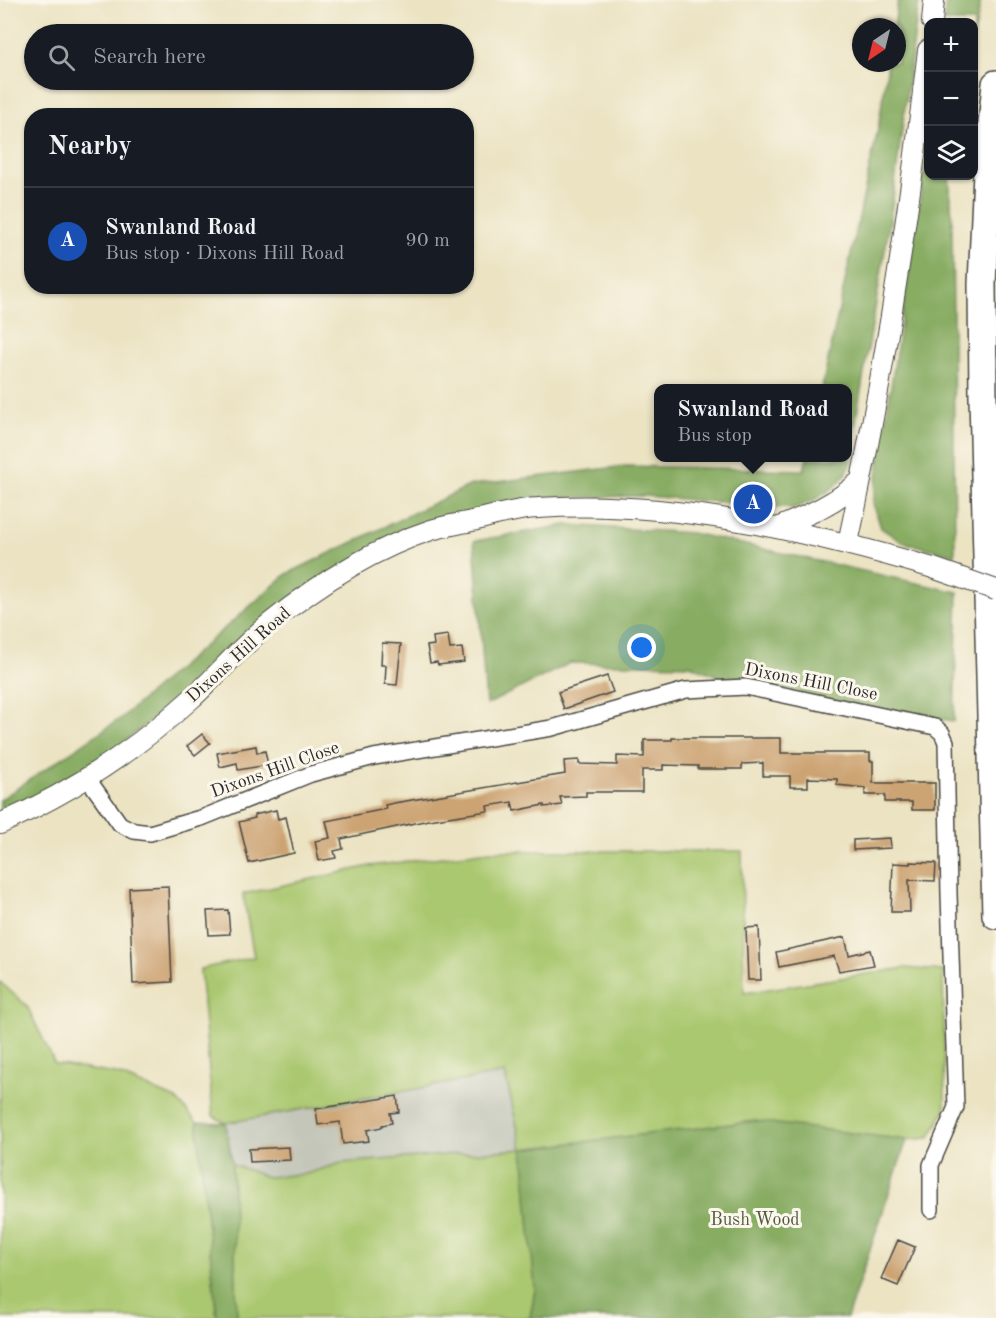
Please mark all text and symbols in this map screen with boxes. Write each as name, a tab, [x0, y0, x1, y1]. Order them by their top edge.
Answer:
north arrow	[852, 18, 906, 72]
map controls	[924, 18, 978, 180]
button: +	[924, 18, 978, 72]
search box	[24, 24, 474, 90]
icon: search	[45, 41, 78, 74]
text: Search here	[93, 46, 206, 68]
button: −	[924, 72, 978, 126]
button: layers	[924, 126, 978, 180]
text: Nearby	[48, 134, 132, 160]
text: Swanland Road	[105, 217, 257, 239]
text: A	[60, 231, 75, 251]
text: 90 m	[405, 231, 450, 251]
text: Bus stop · Dixons Hill Road	[105, 244, 345, 264]
popup	[654, 384, 852, 462]
text: Swanland Road	[677, 399, 829, 421]
text: Bus stop	[677, 426, 752, 446]
pin: A	[734, 482, 772, 526]
street label: Dixons Hill Road	[183, 604, 295, 706]
your location	[627, 633, 656, 662]
street label: Dixons Hill Close	[743, 660, 879, 704]
street label: Dixons Hill Close	[208, 738, 342, 802]
park label: Bush Wood	[710, 1211, 800, 1229]

